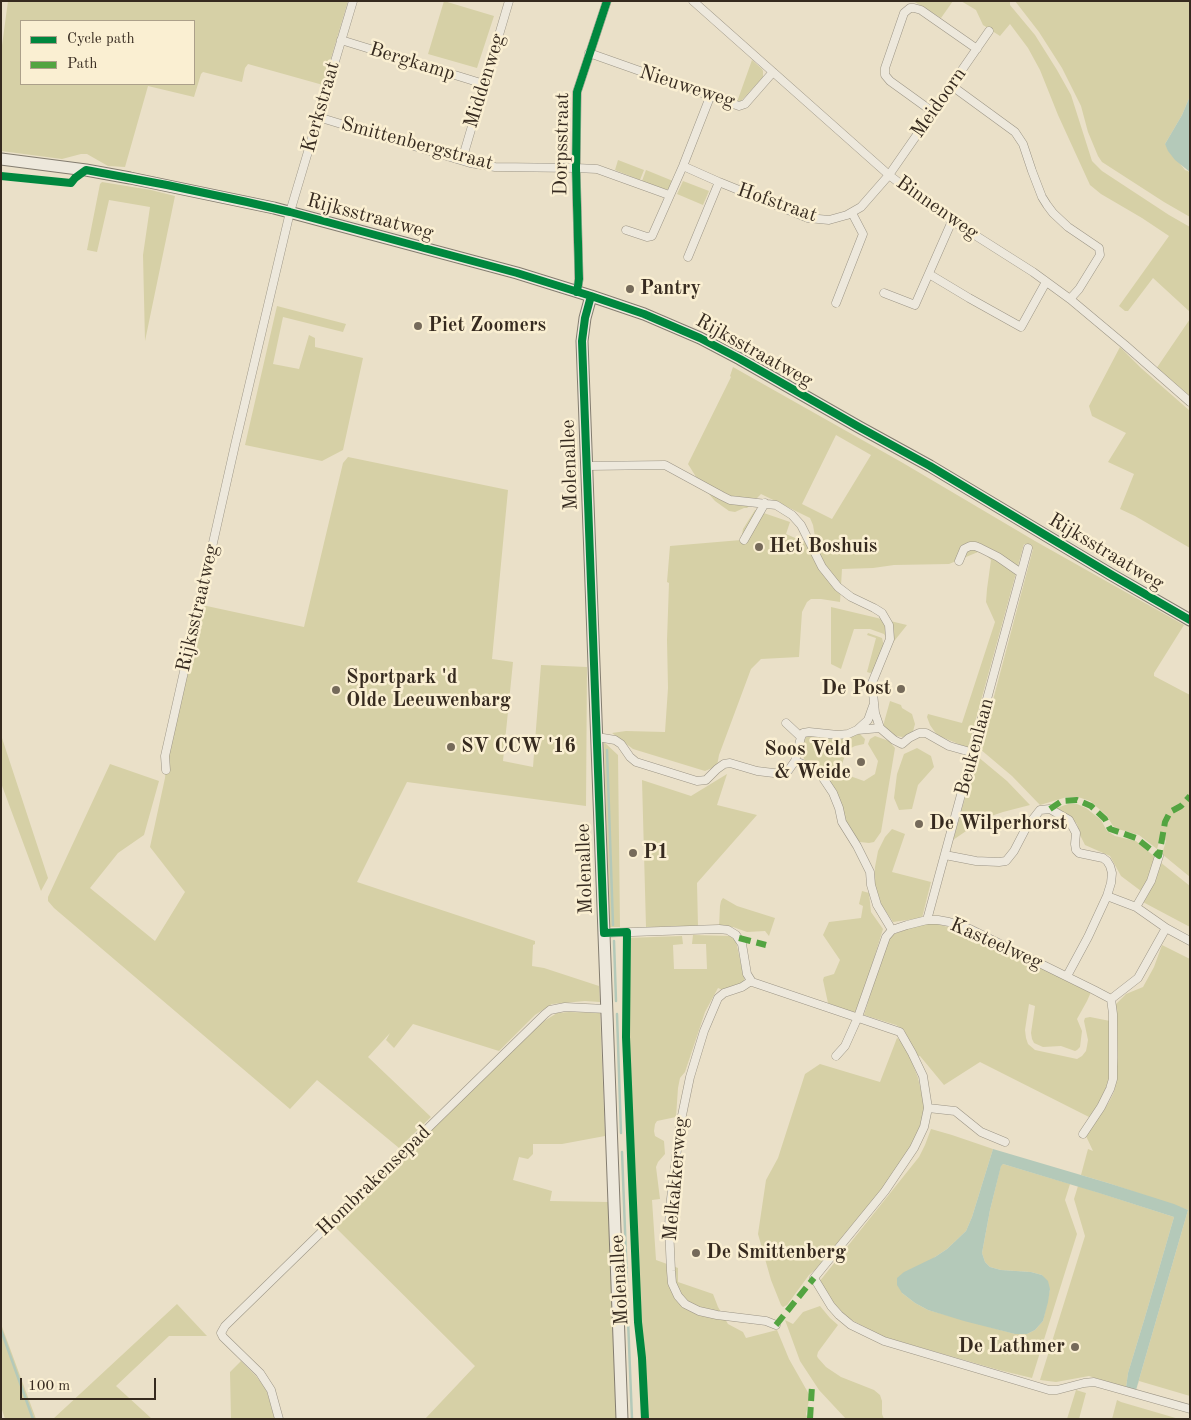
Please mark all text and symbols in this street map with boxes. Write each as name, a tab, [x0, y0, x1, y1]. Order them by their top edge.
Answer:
legend	[20, 20, 195, 85]
street label: Middenweg	[459, 31, 511, 131]
text: Cycle path	[67, 32, 135, 47]
street label: Bergkamp	[366, 38, 458, 86]
text: Path	[67, 57, 97, 72]
street label: Kerkstraat	[297, 59, 345, 155]
street label: Nieuweweg	[636, 60, 738, 114]
street label: Meidoorn	[906, 63, 972, 143]
street label: Dorpsstraat	[549, 92, 575, 196]
street label: Smittenbergstraat	[338, 112, 496, 176]
street label: Binnenweg	[891, 171, 983, 245]
street label: Hofstraat	[734, 178, 820, 228]
street label: Rijksstraatweg	[304, 189, 436, 245]
place label: Pantry	[640, 277, 701, 301]
marker: Pantry	[624, 283, 636, 295]
street label: Rijksstraatweg	[691, 309, 817, 393]
place label: Piet Zoomers	[428, 314, 546, 338]
marker: Piet Zoomers	[412, 320, 424, 332]
street label: Molenallee	[556, 419, 584, 511]
street label: Rijksstraatweg	[1044, 508, 1168, 596]
place label: Het Boshuis	[769, 535, 877, 559]
marker: Het Boshuis	[753, 541, 765, 553]
street label: Rijksstraatweg	[172, 542, 224, 674]
place label: Sportpark 'd Olde Leeuwenbarg	[346, 666, 511, 713]
place label: De Post	[821, 677, 891, 701]
marker: De Post	[895, 683, 907, 695]
marker: Sportpark 'd Olde Leeuwenbarg	[330, 684, 342, 696]
street label: Beukenlaan	[950, 696, 1000, 798]
place label: SV CCW '16	[461, 735, 576, 759]
place label: Soos Veld & Weide	[764, 738, 851, 785]
marker: SV CCW '16	[445, 741, 457, 753]
marker: Soos Veld & Weide	[855, 756, 867, 768]
place label: De Wilperhorst	[929, 812, 1067, 836]
marker: De Wilperhorst	[913, 818, 925, 830]
street label: Molenallee	[571, 823, 599, 915]
place label: P1	[643, 841, 669, 865]
marker: P1	[627, 847, 639, 859]
street label: Kasteelweg	[946, 913, 1046, 975]
street label: Melkakkerweg	[659, 1116, 693, 1242]
street label: Hombrakensepad	[312, 1121, 436, 1241]
street label: Molenallee	[606, 1234, 634, 1326]
place label: De Smittenberg	[706, 1241, 846, 1265]
marker: De Smittenberg	[690, 1247, 702, 1259]
place label: De Lathmer	[958, 1335, 1065, 1359]
marker: De Lathmer	[1069, 1341, 1081, 1353]
scale bar	[22, 1368, 159, 1400]
text: 100 m	[28, 1379, 70, 1394]

